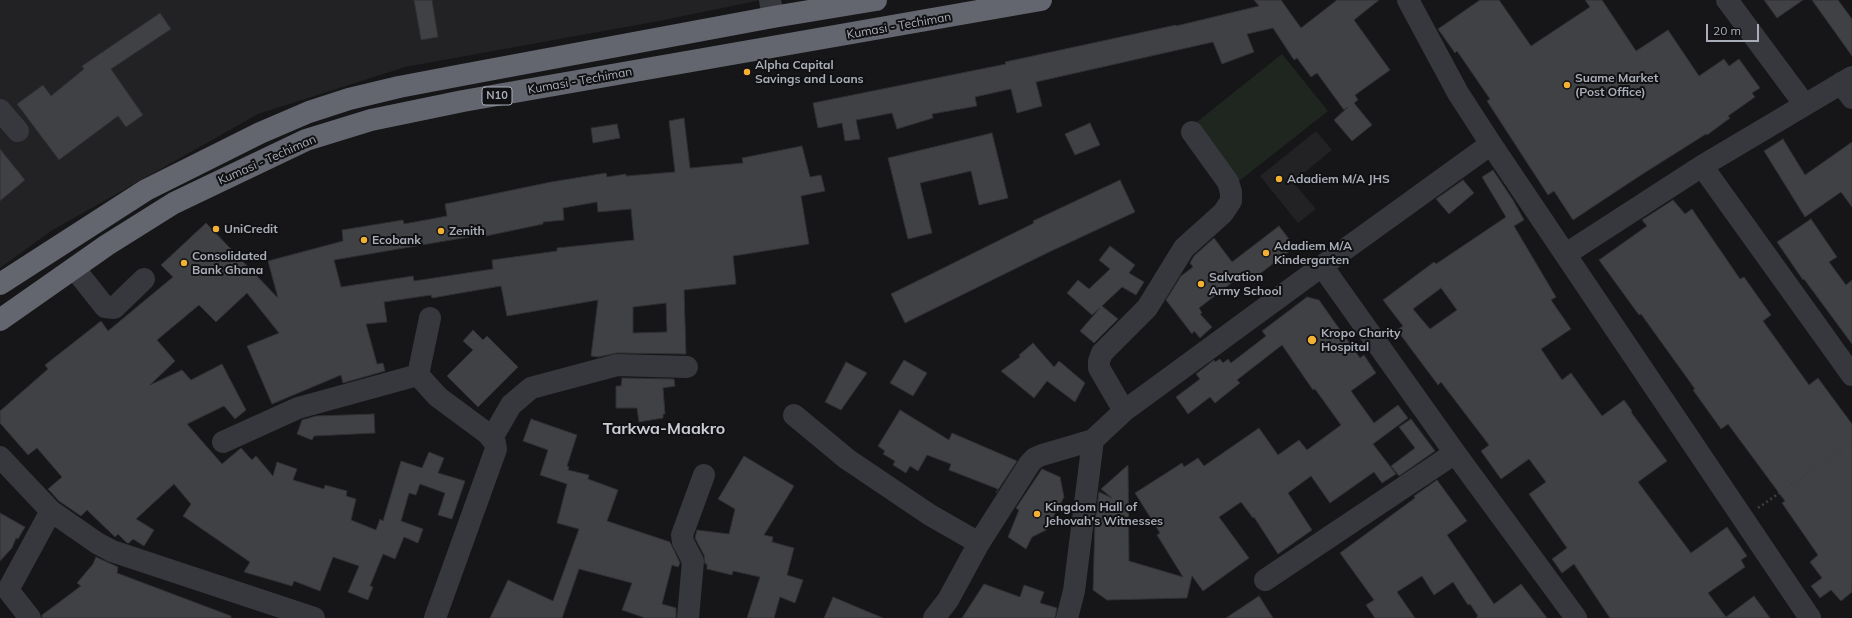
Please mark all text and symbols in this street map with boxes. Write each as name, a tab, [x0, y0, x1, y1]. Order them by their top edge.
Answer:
street label: Kumasi - Techiman	[846, 10, 952, 42]
scale bar	[1708, 16, 1761, 42]
text: 20 m	[1713, 23, 1741, 38]
place label: Alpha Capital Savings and Loans	[755, 58, 864, 86]
street label: Kumasi - Techiman	[527, 65, 633, 97]
marker: Alpha Capital Savings and Loans	[742, 67, 752, 77]
place label: Suame Market (Post Office)	[1575, 71, 1658, 99]
marker: Suame Market (Post Office)	[1562, 80, 1572, 90]
road number: N10	[482, 87, 512, 105]
street label: Kumasi - Techiman	[216, 132, 318, 188]
place label: Adadiem M/A JHS	[1287, 172, 1390, 186]
marker: Adadiem M/A JHS	[1274, 174, 1284, 184]
place label: UniCredit	[224, 222, 278, 236]
marker: UniCredit	[211, 224, 221, 234]
place label: Zenith	[449, 224, 485, 238]
marker: Zenith	[436, 226, 446, 236]
place label: Ecobank	[372, 233, 421, 247]
marker: Ecobank	[359, 235, 369, 245]
place label: Adadiem M/A Kindergarten	[1274, 239, 1352, 267]
marker: Adadiem M/A Kindergarten	[1261, 248, 1271, 258]
place label: Consolidated Bank Ghana	[192, 249, 267, 277]
marker: Consolidated Bank Ghana	[179, 258, 189, 268]
place label: Salvation Army School	[1209, 270, 1282, 298]
marker: Salvation Army School	[1196, 279, 1206, 289]
place label: Kropo Charity Hospital	[1321, 326, 1400, 354]
marker: Kropo Charity Hospital	[1306, 334, 1318, 346]
district label: Tarkwa-Maakro	[603, 419, 725, 439]
place label: Kingdom Hall of Jehovah's Witnesses	[1045, 500, 1163, 528]
marker: Kingdom Hall of Jehovah's Witnesses	[1032, 509, 1042, 519]

